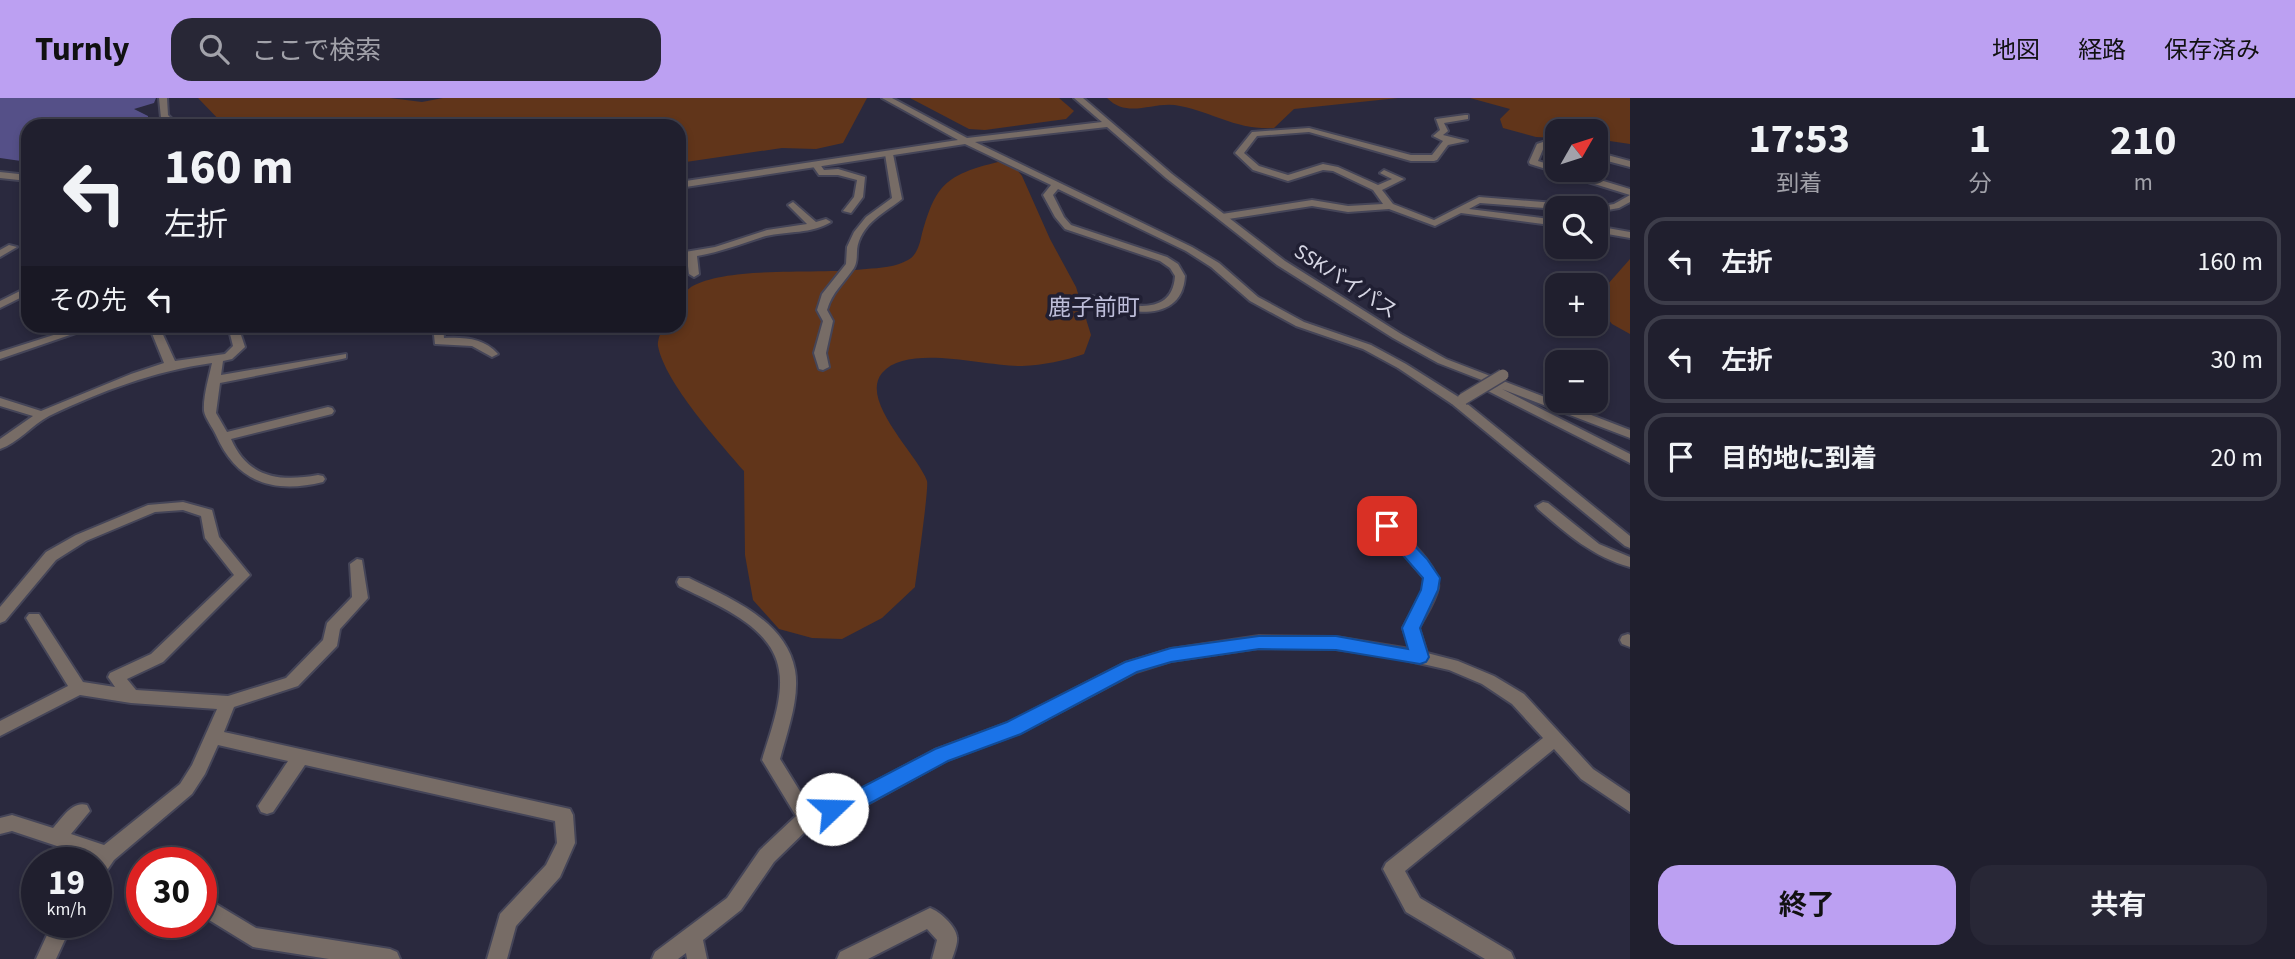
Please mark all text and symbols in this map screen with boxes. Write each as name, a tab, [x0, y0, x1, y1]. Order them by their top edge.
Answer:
search box	[171, 18, 661, 81]
text: Turnly	[35, 26, 129, 73]
icon: search	[195, 30, 233, 68]
text: ここで検索	[251, 32, 381, 69]
text: 地図	[1992, 33, 2040, 68]
text: 経路	[2078, 33, 2126, 68]
text: 保存済み	[2164, 33, 2260, 68]
text: 17:53	[1749, 109, 1850, 169]
text: 1	[1969, 109, 1991, 169]
text: 210	[2110, 111, 2176, 171]
north arrow	[1545, 119, 1608, 182]
map controls	[1545, 119, 1608, 413]
text: 160 m	[164, 133, 293, 203]
icon: left	[49, 147, 140, 238]
text: m	[2134, 166, 2153, 199]
text: 到着	[1776, 167, 1822, 200]
text: 分	[1968, 167, 1991, 200]
button: search	[1545, 196, 1608, 259]
text: 左折	[164, 202, 228, 248]
street label: SSKバイパス	[1288, 236, 1404, 326]
icon: left	[1662, 242, 1700, 280]
text: 160 m	[2197, 243, 2263, 280]
text: 左折	[1721, 244, 1773, 281]
button: +	[1545, 273, 1608, 336]
icon: left	[141, 280, 179, 318]
text: その先	[49, 282, 127, 319]
district label: 鹿子前町	[1048, 291, 1140, 324]
icon: left	[1662, 340, 1700, 378]
text: 30 m	[2210, 341, 2263, 378]
text: 左折	[1721, 342, 1773, 379]
button: −	[1545, 350, 1608, 413]
icon: arrive	[1662, 438, 1700, 476]
text: 20 m	[2210, 439, 2263, 476]
text: 目的地に到着	[1721, 440, 1877, 477]
pin	[1357, 496, 1417, 556]
icon: arrive	[1368, 507, 1406, 545]
position arrow	[795, 772, 869, 846]
speed limit sign: 30	[126, 847, 217, 938]
text: 19	[48, 858, 85, 908]
button: 終了	[1658, 865, 1956, 945]
button: 共有	[1970, 865, 2267, 945]
text: km/h	[47, 897, 86, 922]

